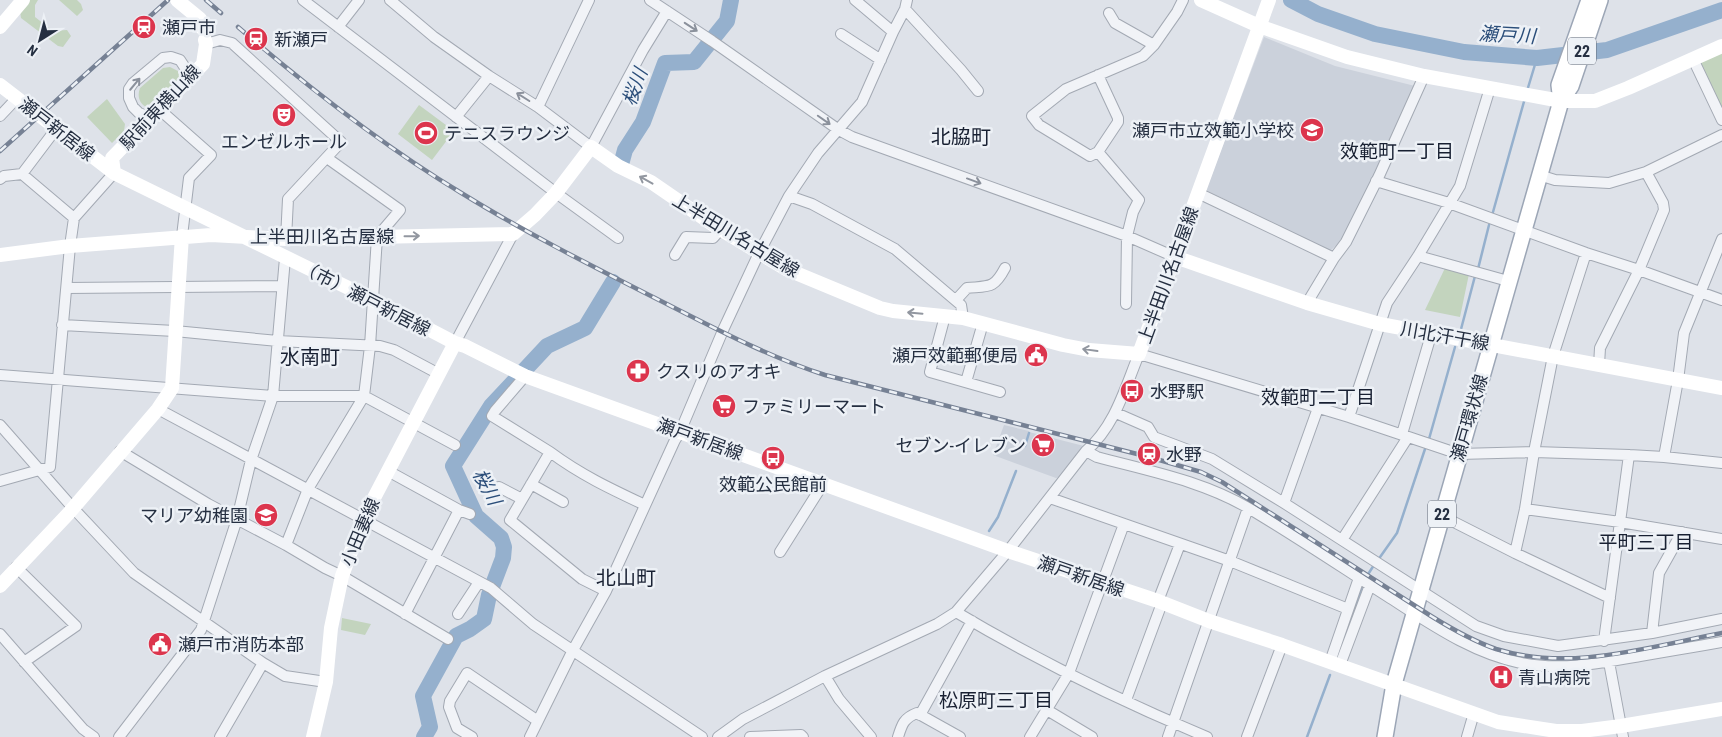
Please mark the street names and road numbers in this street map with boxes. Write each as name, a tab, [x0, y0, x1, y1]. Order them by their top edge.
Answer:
road number: 22	[1568, 37, 1596, 64]
street label: 駅前東横山線	[115, 60, 205, 154]
street label: 瀬戸新居線	[15, 93, 99, 165]
street label: 上半田川名古屋線	[669, 189, 803, 281]
street label: 上半田川名古屋線	[1134, 204, 1202, 346]
street label: 上半田川名古屋線	[250, 226, 394, 247]
street label: （市）瀬戸新居線	[296, 256, 434, 340]
street label: 川北汗干線	[1399, 318, 1491, 354]
street label: 瀬戸環状線	[1447, 372, 1491, 464]
street label: 瀬戸新居線	[654, 414, 746, 464]
street label: 小田妻線	[336, 495, 384, 569]
road number: 22	[1428, 500, 1456, 528]
street label: 瀬戸新居線	[1035, 551, 1127, 601]

